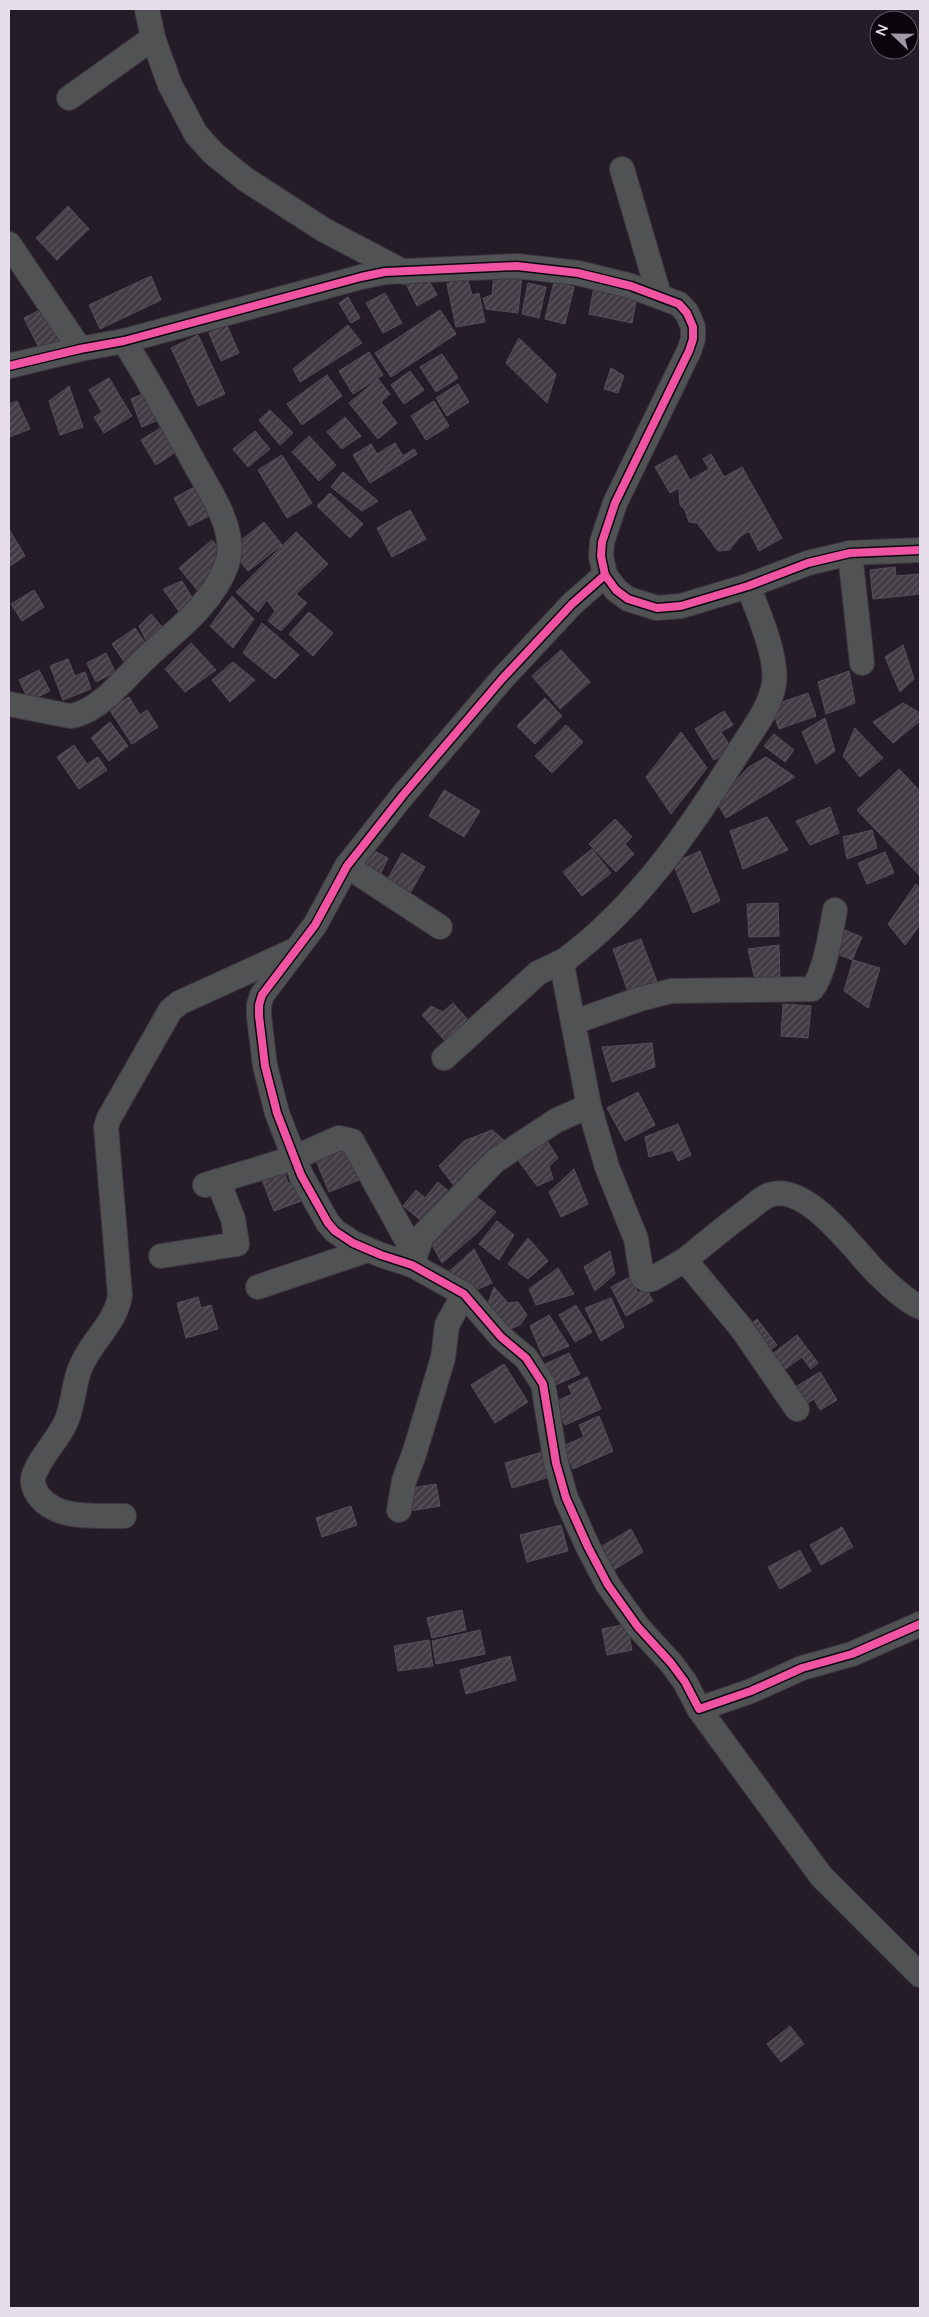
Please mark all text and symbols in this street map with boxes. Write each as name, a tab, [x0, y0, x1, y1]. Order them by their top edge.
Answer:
north arrow	[869, 10, 919, 60]
text: N	[872, 22, 891, 38]

